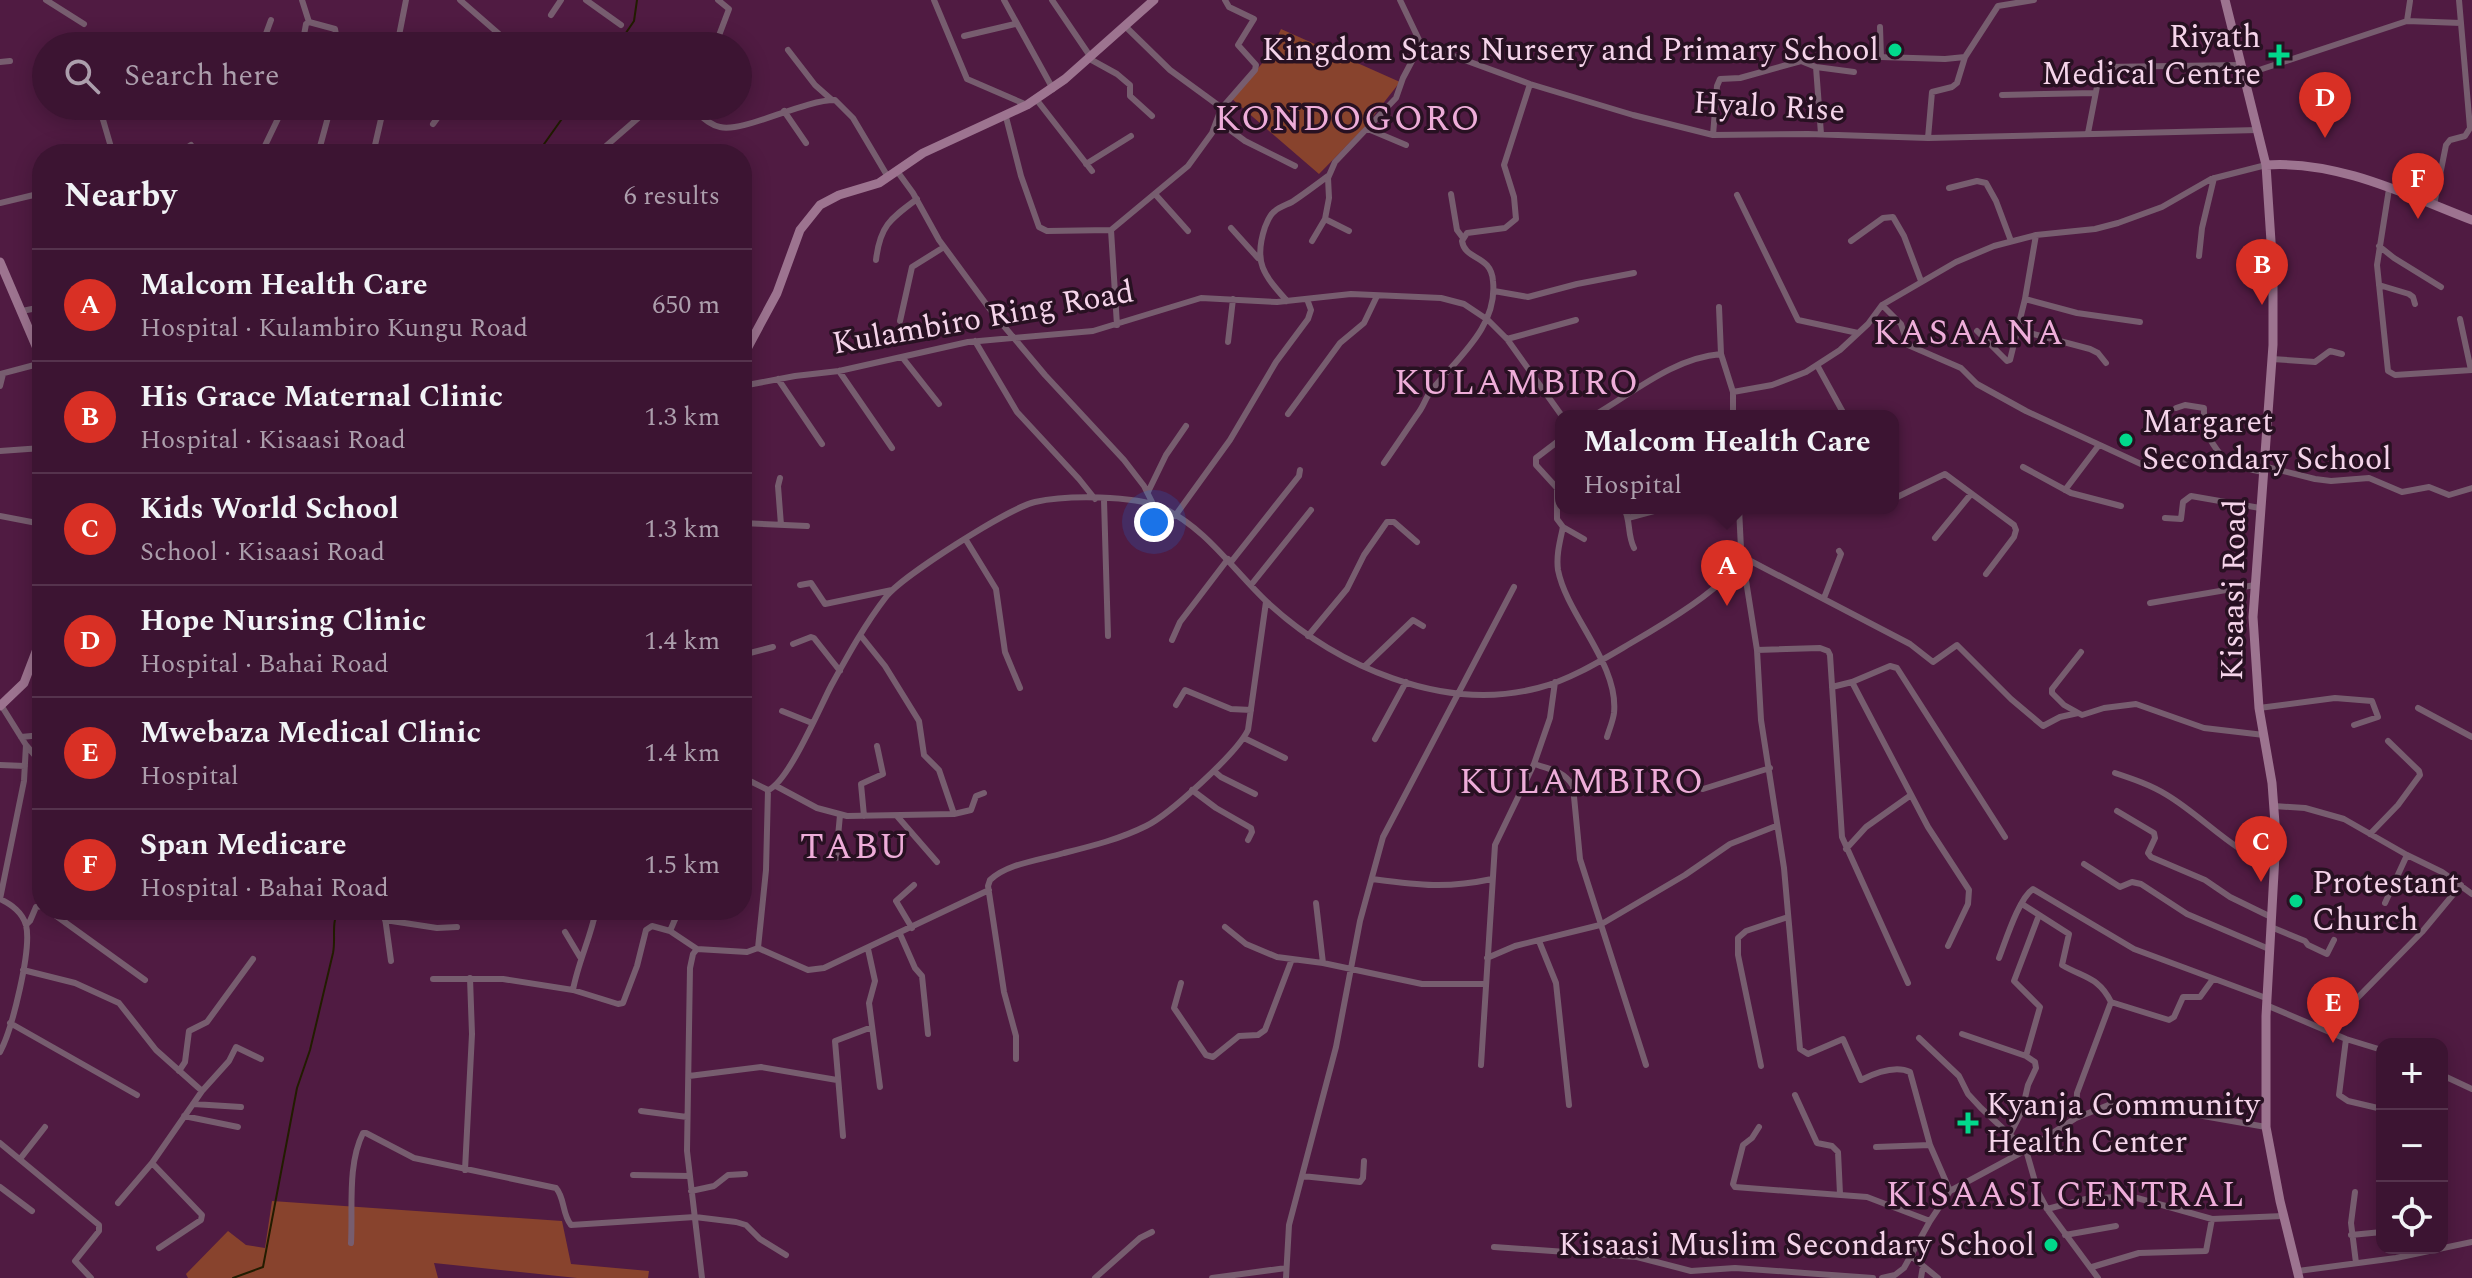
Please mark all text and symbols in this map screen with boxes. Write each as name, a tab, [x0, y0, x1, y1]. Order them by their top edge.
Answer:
place label: Riyath Medical Centre	[2042, 13, 2261, 99]
place label: Kingdom Stars Nursery and Primary School	[1262, 26, 1879, 75]
search box	[32, 32, 752, 120]
marker: Kingdom Stars Nursery and Primary School	[1886, 41, 1904, 59]
marker: Riyath Medical Centre	[2268, 44, 2290, 66]
text: Search here	[124, 53, 280, 99]
icon: search	[60, 54, 104, 98]
pin: D	[2299, 72, 2351, 138]
street label: Hyalo Rise	[1692, 79, 1846, 135]
district label: KONDOGORO	[1214, 92, 1482, 147]
pin: F	[2392, 153, 2444, 219]
text: Nearby	[64, 170, 177, 222]
text: 6 results	[624, 176, 720, 216]
pin: B	[2236, 239, 2288, 305]
text: Malcom Health Care	[140, 262, 428, 308]
street label: Kulambiro Ring Road	[828, 267, 1138, 369]
text: A	[80, 285, 100, 325]
text: 650 m	[652, 285, 720, 325]
district label: KASAANA	[1873, 306, 2065, 361]
text: Hospital · Kulambiro Kungu Road	[140, 308, 528, 348]
district label: KULAMBIRO	[1394, 356, 1640, 411]
text: His Grace Maternal Clinic	[140, 374, 503, 420]
text: B	[81, 397, 99, 437]
text: 1.3 km	[644, 397, 720, 437]
place label: Margaret Secondary School	[2142, 398, 2392, 484]
popup	[1555, 410, 1899, 514]
text: Malcom Health Care	[1583, 419, 1871, 465]
text: Hospital · Kisaasi Road	[140, 420, 406, 460]
marker: Margaret Secondary School	[2117, 431, 2135, 449]
text: Hospital	[1583, 465, 1682, 505]
text: Kids World School	[140, 486, 399, 532]
street label: Kisaasi Road	[2208, 499, 2260, 681]
your location	[1134, 502, 1174, 542]
text: C	[81, 509, 99, 549]
text: 1.3 km	[644, 509, 720, 549]
text: School · Kisaasi Road	[140, 532, 385, 572]
pin: A	[1701, 540, 1753, 606]
text: Hope Nursing Clinic	[140, 598, 426, 644]
text: D	[80, 621, 100, 661]
text: 1.4 km	[644, 621, 720, 661]
text: Hospital · Bahai Road	[140, 644, 389, 684]
text: Mwebaza Medical Clinic	[140, 710, 481, 756]
text: E	[81, 733, 99, 773]
text: 1.4 km	[644, 733, 720, 773]
district label: KULAMBIRO	[1459, 755, 1705, 810]
text: Hospital	[140, 756, 239, 796]
pin: C	[2235, 816, 2287, 882]
district label: TABU	[800, 820, 910, 875]
text: Span Medicare	[140, 822, 347, 868]
text: F	[82, 845, 98, 885]
text: 1.5 km	[644, 845, 720, 885]
place label: Protestant Church	[2312, 859, 2459, 945]
text: Hospital · Bahai Road	[140, 868, 389, 908]
marker: Protestant Church	[2287, 892, 2305, 910]
pin: E	[2307, 977, 2359, 1043]
map controls	[2376, 1038, 2448, 1254]
button: +	[2376, 1038, 2448, 1110]
place label: Kyanja Community Health Center	[1986, 1081, 2262, 1167]
button: −	[2376, 1110, 2448, 1182]
marker: Kyanja Community Health Center	[1957, 1112, 1979, 1134]
district label: KISAASI CENTRAL	[1886, 1168, 2246, 1223]
button: locate	[2376, 1182, 2448, 1254]
place label: Kisaasi Muslim Secondary School	[1558, 1221, 2035, 1270]
marker: Kisaasi Muslim Secondary School	[2042, 1236, 2060, 1254]

